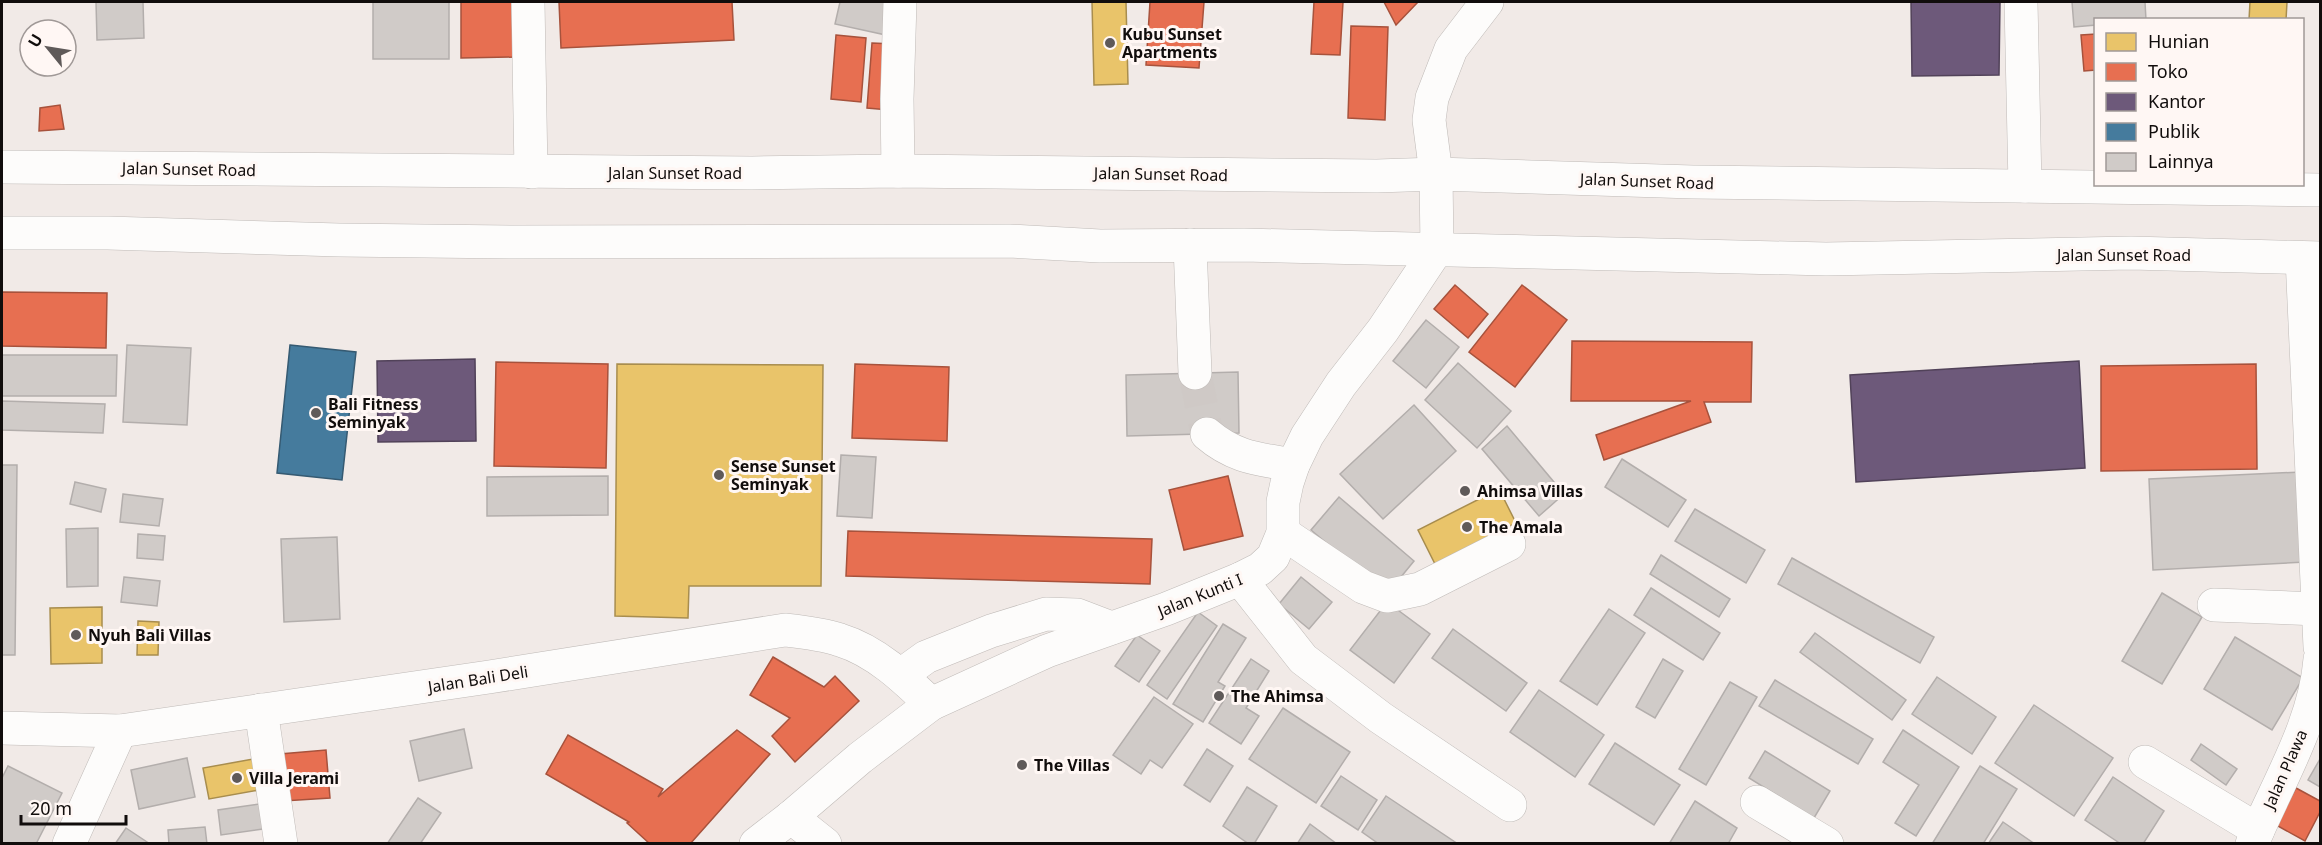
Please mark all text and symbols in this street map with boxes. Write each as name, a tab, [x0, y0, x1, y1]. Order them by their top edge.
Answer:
north arrow	[18, 18, 78, 78]
legend	[2094, 18, 2304, 186]
place label: Kubu Sunset Apartments	[1122, 23, 1222, 63]
text: Hunian	[2148, 29, 2209, 53]
text: U	[22, 30, 48, 51]
marker: Kubu Sunset Apartments	[1103, 36, 1117, 50]
text: Toko	[2148, 59, 2188, 83]
text: Kantor	[2148, 89, 2206, 113]
text: Publik	[2148, 119, 2200, 143]
text: Lainnya	[2148, 149, 2214, 173]
street label: Jalan Sunset Road	[120, 157, 256, 181]
street label: Jalan Sunset Road	[606, 162, 742, 184]
street label: Jalan Sunset Road	[1092, 162, 1228, 186]
street label: Jalan Sunset Road	[1578, 168, 1714, 194]
street label: Jalan Sunset Road	[2055, 244, 2191, 266]
place label: Bali Fitness Seminyak	[328, 393, 418, 433]
marker: Bali Fitness Seminyak	[309, 406, 323, 420]
place label: Sense Sunset Seminyak	[731, 455, 836, 495]
marker: Sense Sunset Seminyak	[712, 468, 726, 482]
place label: Ahimsa Villas	[1477, 480, 1583, 502]
marker: Ahimsa Villas	[1458, 484, 1472, 498]
place label: The Amala	[1479, 516, 1563, 538]
marker: The Amala	[1460, 520, 1474, 534]
street label: Jalan Kunti I	[1152, 568, 1246, 623]
place label: Nyuh Bali Villas	[88, 624, 211, 646]
marker: Nyuh Bali Villas	[69, 628, 83, 642]
street label: Jalan Bali Deli	[424, 660, 530, 698]
place label: The Ahimsa	[1231, 685, 1324, 707]
marker: The Ahimsa	[1212, 689, 1226, 703]
street label: Jalan Plawa	[2257, 726, 2312, 814]
place label: The Villas	[1034, 754, 1110, 776]
marker: The Villas	[1015, 758, 1029, 772]
place label: Villa Jerami	[249, 767, 339, 789]
marker: Villa Jerami	[230, 771, 244, 785]
scale bar	[21, 788, 126, 826]
text: 20 m	[30, 796, 72, 820]

